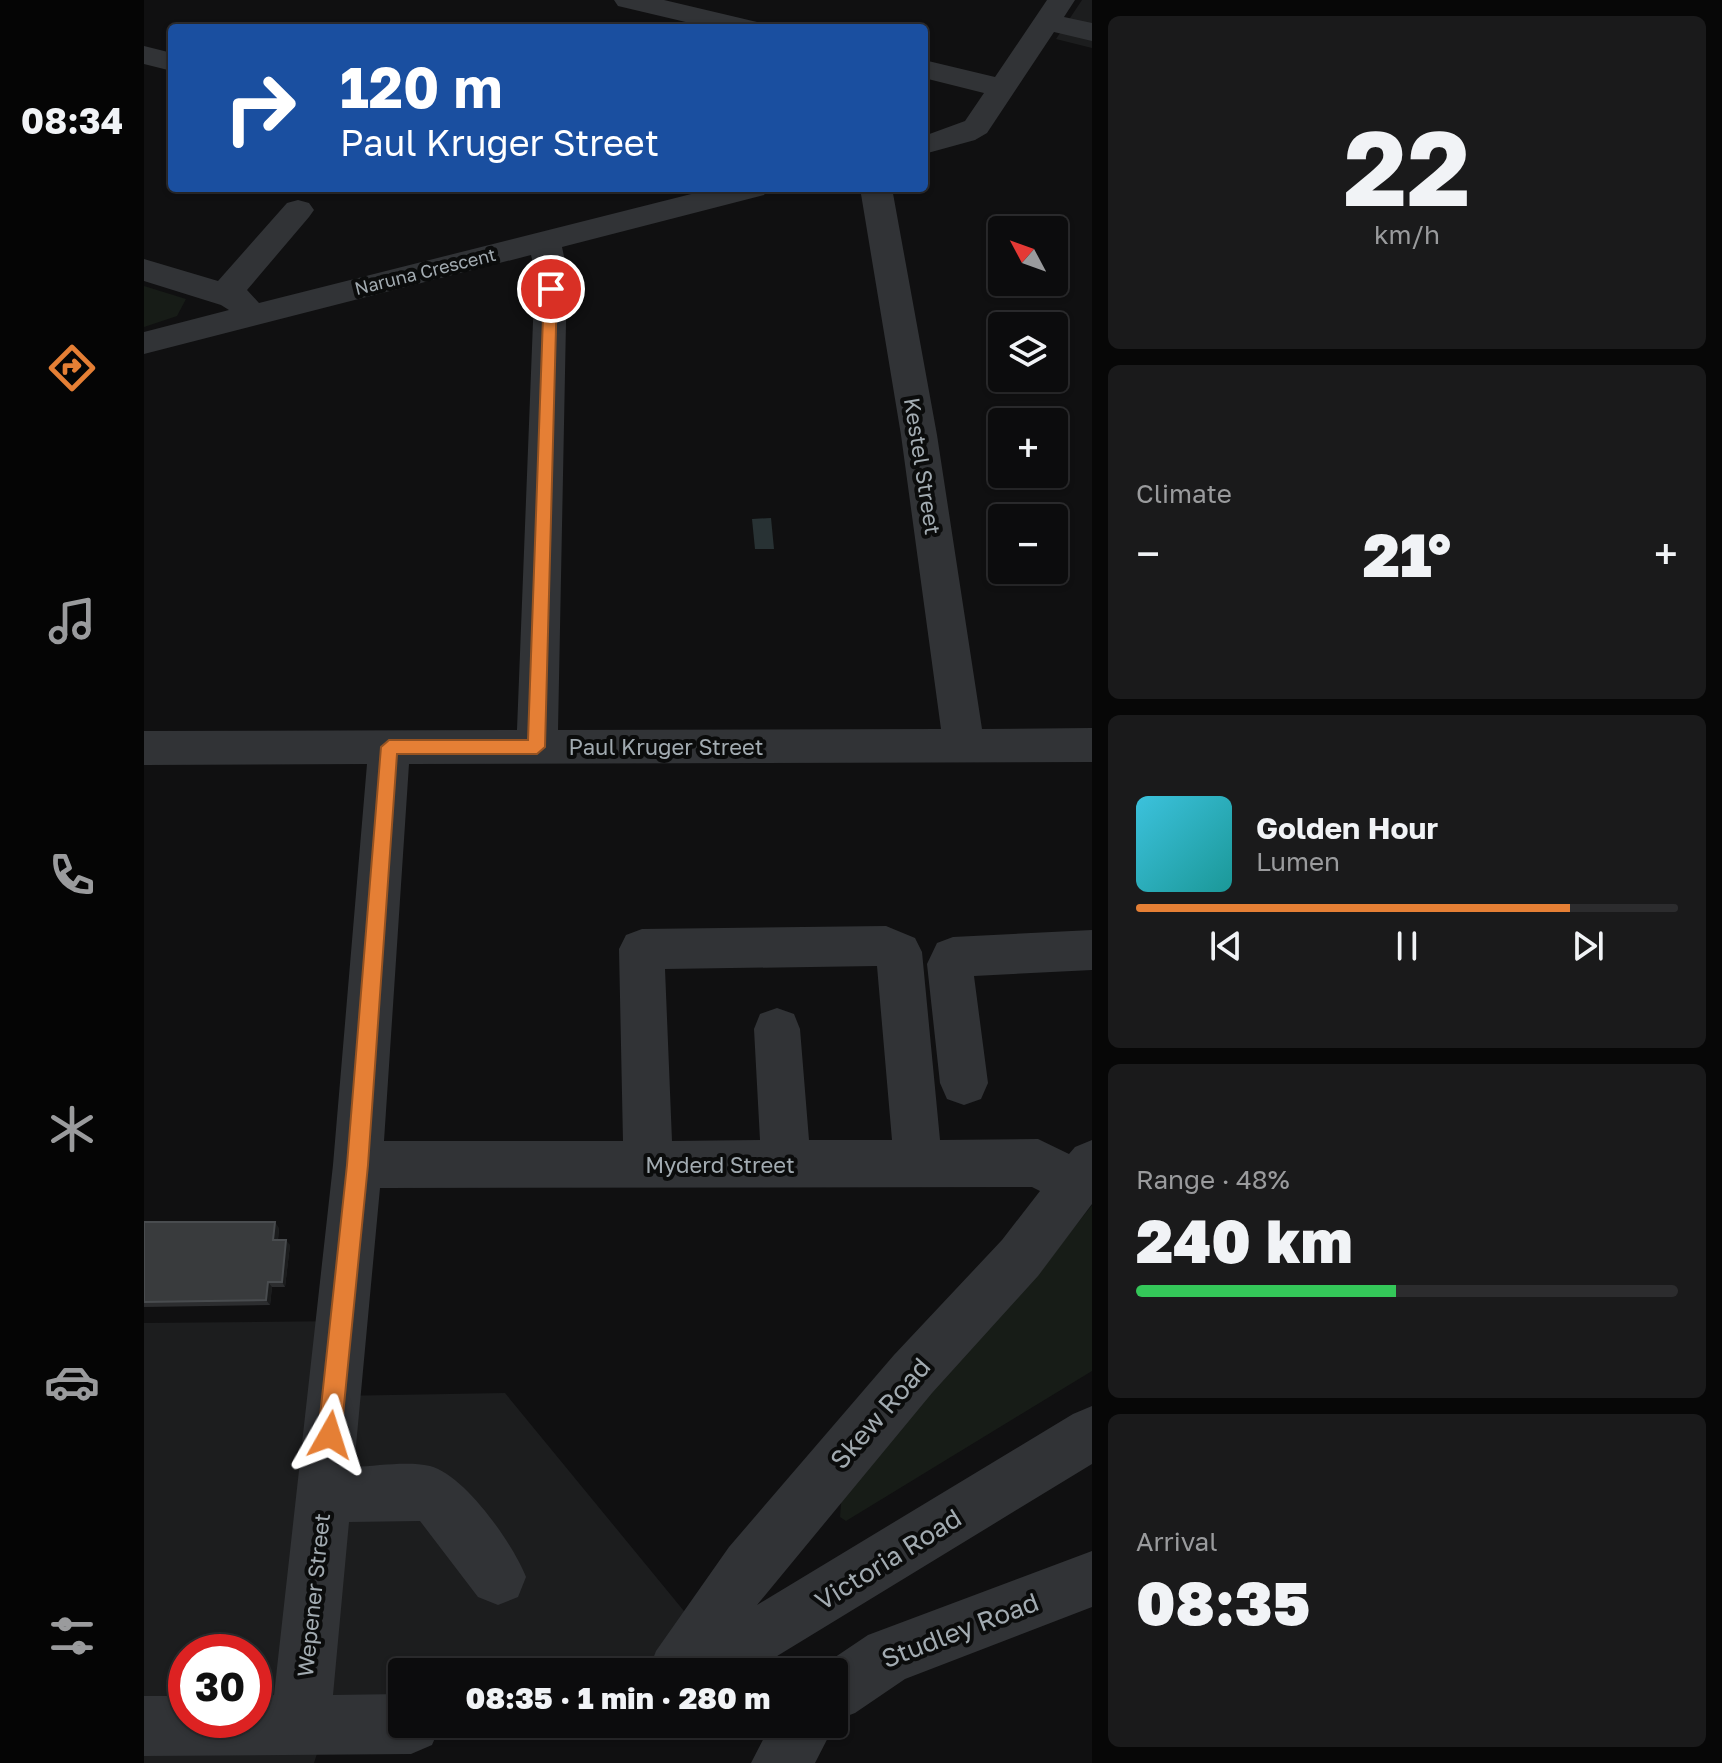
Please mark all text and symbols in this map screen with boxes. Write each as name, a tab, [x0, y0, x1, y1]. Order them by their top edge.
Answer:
text: 120 m	[340, 53, 502, 120]
icon: right	[208, 56, 312, 160]
text: 08:34	[21, 99, 123, 142]
text: 22	[1344, 104, 1470, 229]
text: Paul Kruger Street	[340, 121, 659, 164]
north arrow	[988, 216, 1068, 296]
map controls	[988, 216, 1068, 584]
text: km/h	[1374, 219, 1440, 250]
street label: Naruna Crescent	[352, 243, 498, 299]
pin	[517, 255, 585, 323]
icon: arrive	[529, 267, 573, 311]
button: layers	[988, 312, 1068, 392]
icon: directions	[44, 340, 100, 396]
street label: Kestel Street	[899, 396, 947, 536]
button: +	[988, 408, 1068, 488]
text: Climate	[1136, 478, 1232, 509]
button: −	[988, 504, 1068, 584]
text: 21°	[1363, 518, 1451, 590]
text: −	[1136, 527, 1160, 580]
text: +	[1654, 527, 1678, 580]
icon: music	[44, 593, 100, 649]
street label: Paul Kruger Street	[568, 733, 764, 760]
text: Golden Hour	[1256, 810, 1438, 846]
text: Lumen	[1256, 846, 1340, 877]
icon: phone	[44, 847, 100, 903]
icon: previous	[1204, 924, 1248, 968]
icon: pause	[1385, 924, 1429, 968]
icon: next	[1566, 924, 1610, 968]
icon: climate	[44, 1101, 100, 1157]
street label: Myderd Street	[645, 1151, 795, 1178]
text: Range · 48%	[1136, 1164, 1290, 1195]
text: 240 km	[1136, 1204, 1353, 1276]
street label: Skew Road	[823, 1351, 937, 1475]
icon: car	[44, 1354, 100, 1410]
position arrow	[288, 1393, 372, 1477]
street label: Victoria Road	[809, 1502, 967, 1616]
street label: Wepener Street	[291, 1512, 335, 1678]
text: Arrival	[1136, 1526, 1217, 1557]
text: 08:35	[1136, 1566, 1310, 1638]
street label: Studley Road	[877, 1586, 1043, 1674]
icon: filters	[44, 1608, 100, 1664]
speed limit sign: 30	[168, 1634, 272, 1738]
text: 08:35 · 1 min · 280 m	[466, 1680, 770, 1716]

